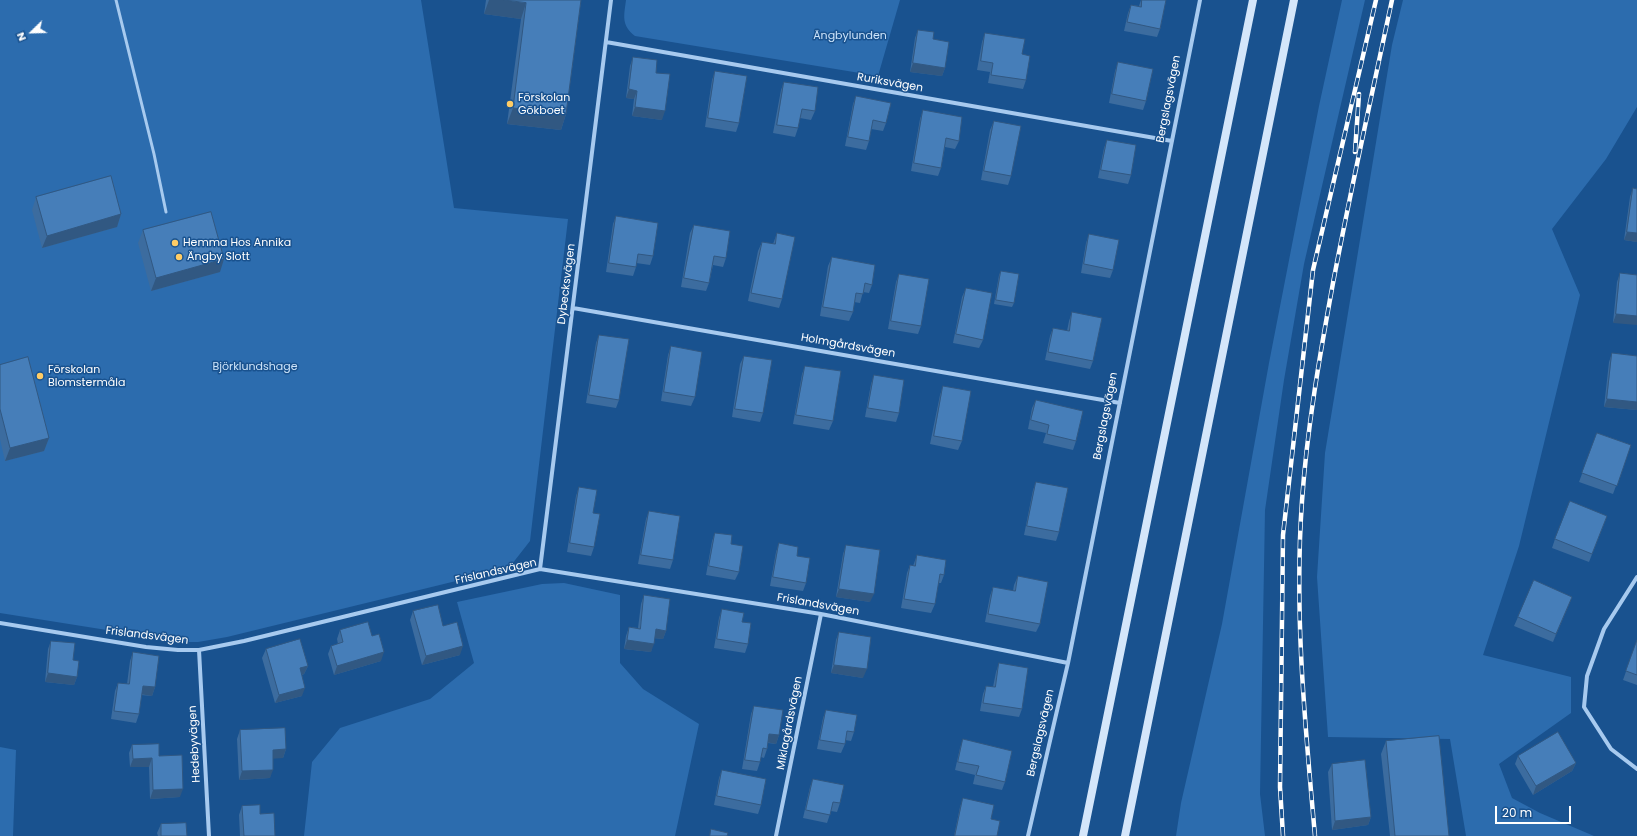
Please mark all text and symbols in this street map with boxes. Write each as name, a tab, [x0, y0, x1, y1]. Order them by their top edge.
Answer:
north arrow	[12, 12, 52, 52]
park label: Ängbylunden	[813, 29, 887, 43]
text: N	[12, 30, 30, 44]
street label: Bergslagsvägen	[1154, 54, 1184, 144]
street label: Ruriksvägen	[856, 71, 924, 95]
place label: Förskolan Gökboet	[518, 91, 570, 117]
marker: Förskolan Gökboet	[505, 99, 515, 109]
place label: Hemma Hos Annika	[183, 236, 291, 250]
marker: Hemma Hos Annika	[170, 238, 180, 248]
street label: Dybecksvägen	[556, 243, 578, 325]
place label: Ängby Slott	[187, 250, 250, 264]
marker: Ängby Slott	[174, 252, 184, 262]
street label: Holmgårdsvägen	[800, 331, 896, 361]
park label: Björklundshage	[213, 360, 297, 374]
place label: Förskolan Blomstermåla	[48, 363, 125, 389]
marker: Förskolan Blomstermåla	[35, 371, 45, 381]
street label: Bergslagsvägen	[1091, 371, 1121, 461]
street label: Frislandsvägen	[454, 556, 538, 588]
street label: Frislandsvägen	[776, 591, 860, 619]
street label: Frislandsvägen	[105, 624, 189, 648]
street label: Miklagårdsvägen	[774, 675, 806, 771]
street label: Bergslagsvägen	[1025, 688, 1057, 778]
street label: Hedebyvägen	[186, 705, 204, 783]
scale bar	[1497, 798, 1573, 824]
text: 20 m	[1502, 804, 1532, 821]

